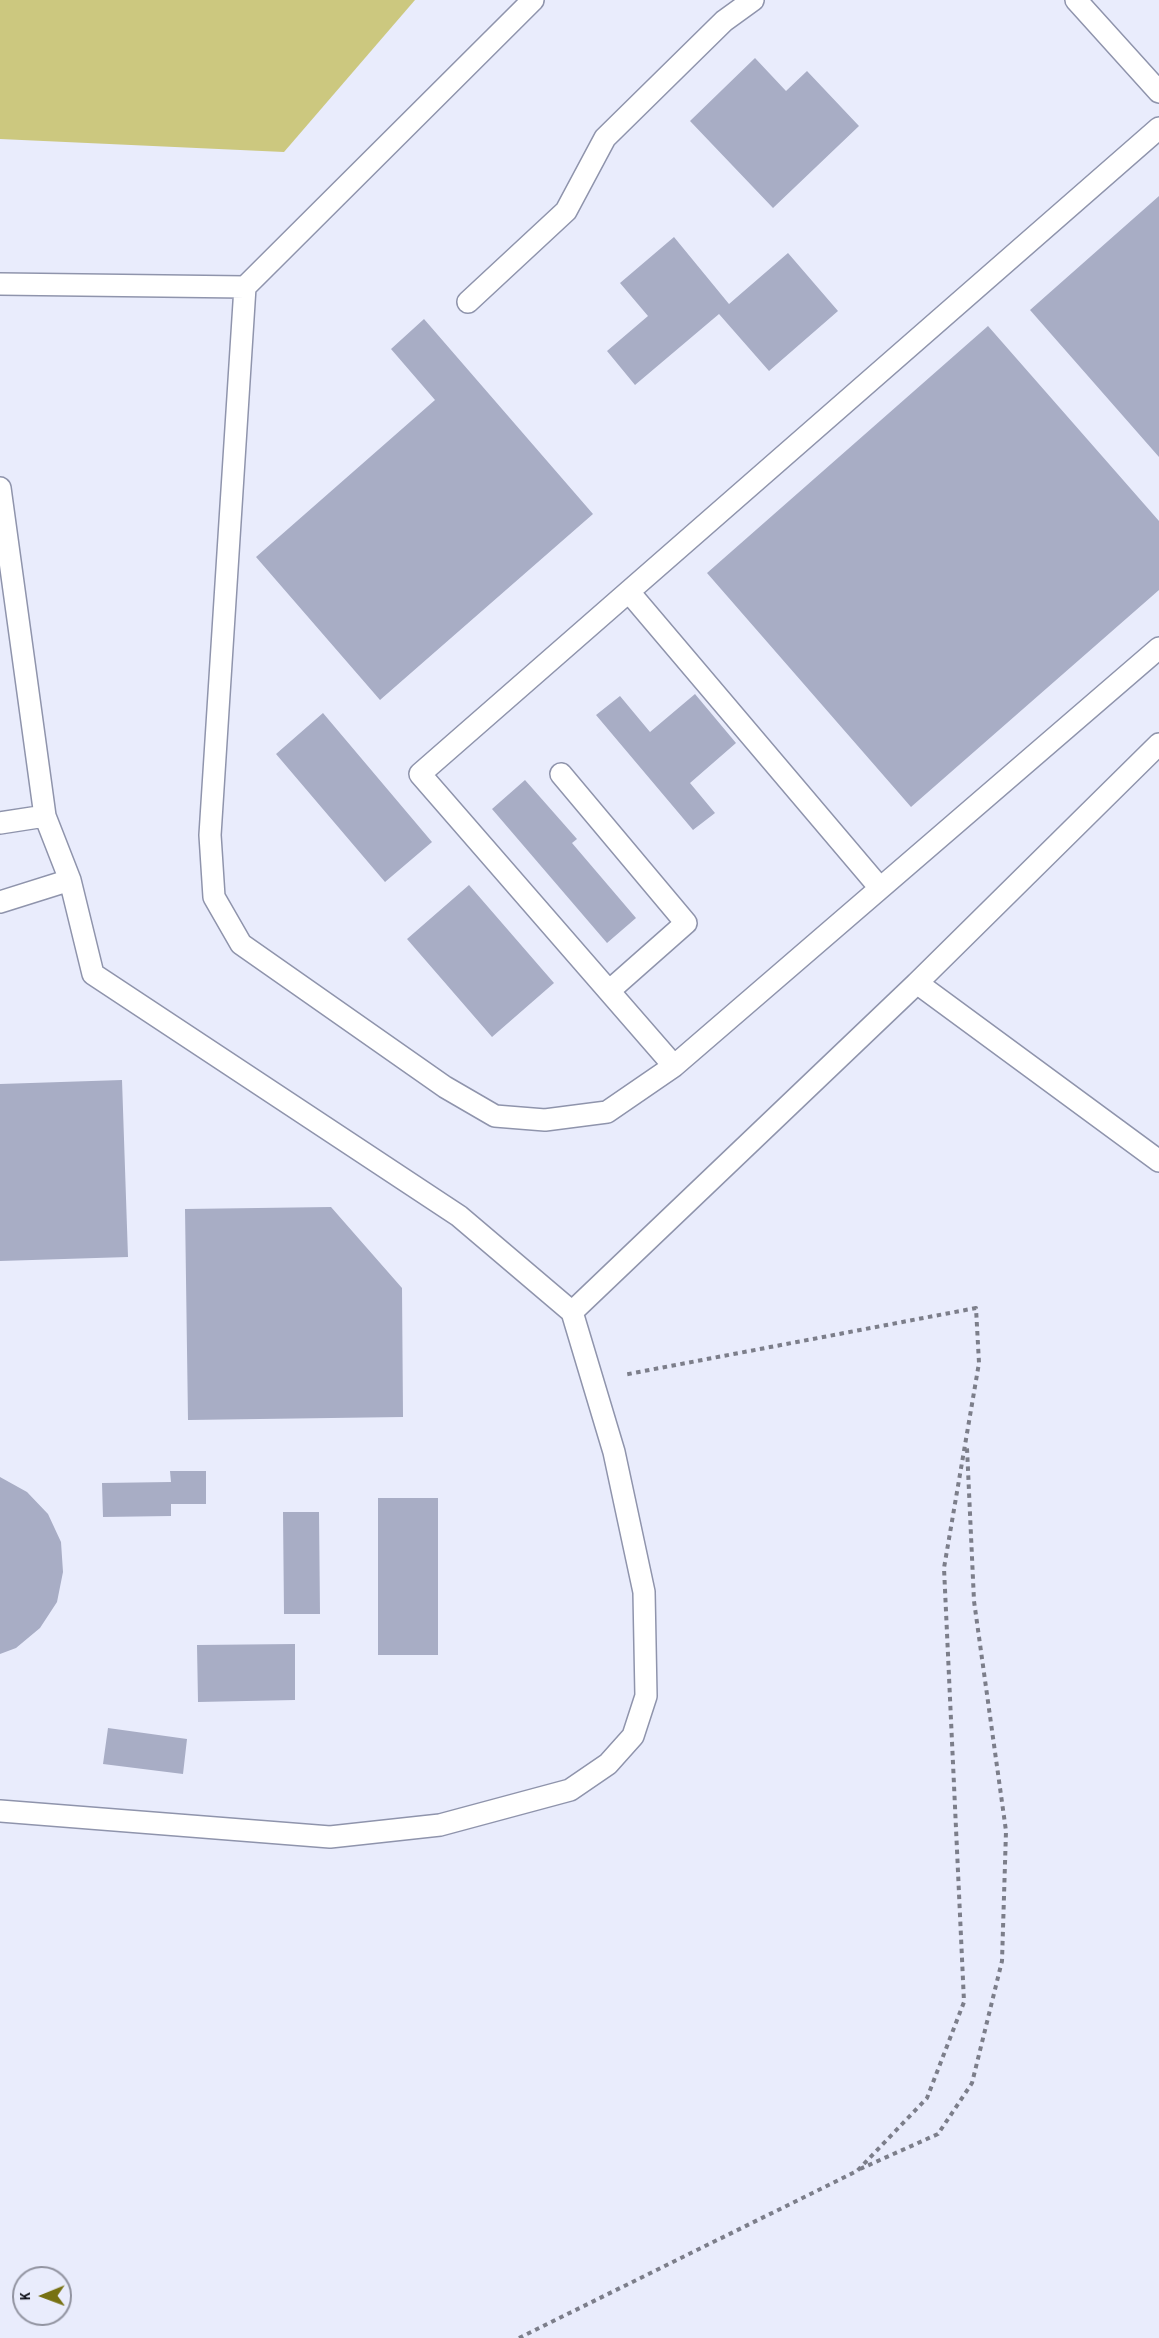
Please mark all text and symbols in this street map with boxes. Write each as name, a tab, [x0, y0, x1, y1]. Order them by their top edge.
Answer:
north arrow	[12, 2266, 72, 2326]
text: K	[16, 2292, 35, 2300]

